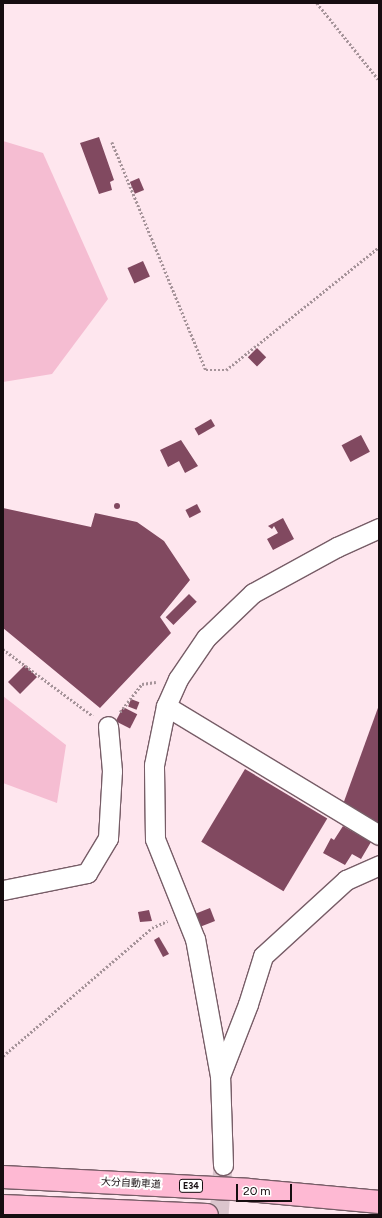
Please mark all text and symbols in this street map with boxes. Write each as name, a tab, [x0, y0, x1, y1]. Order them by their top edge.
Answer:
street label: 大分自動車道	[101, 1175, 161, 1191]
scale bar	[238, 1176, 294, 1202]
road number: E34	[178, 1179, 204, 1193]
text: 20 m	[243, 1184, 271, 1198]

